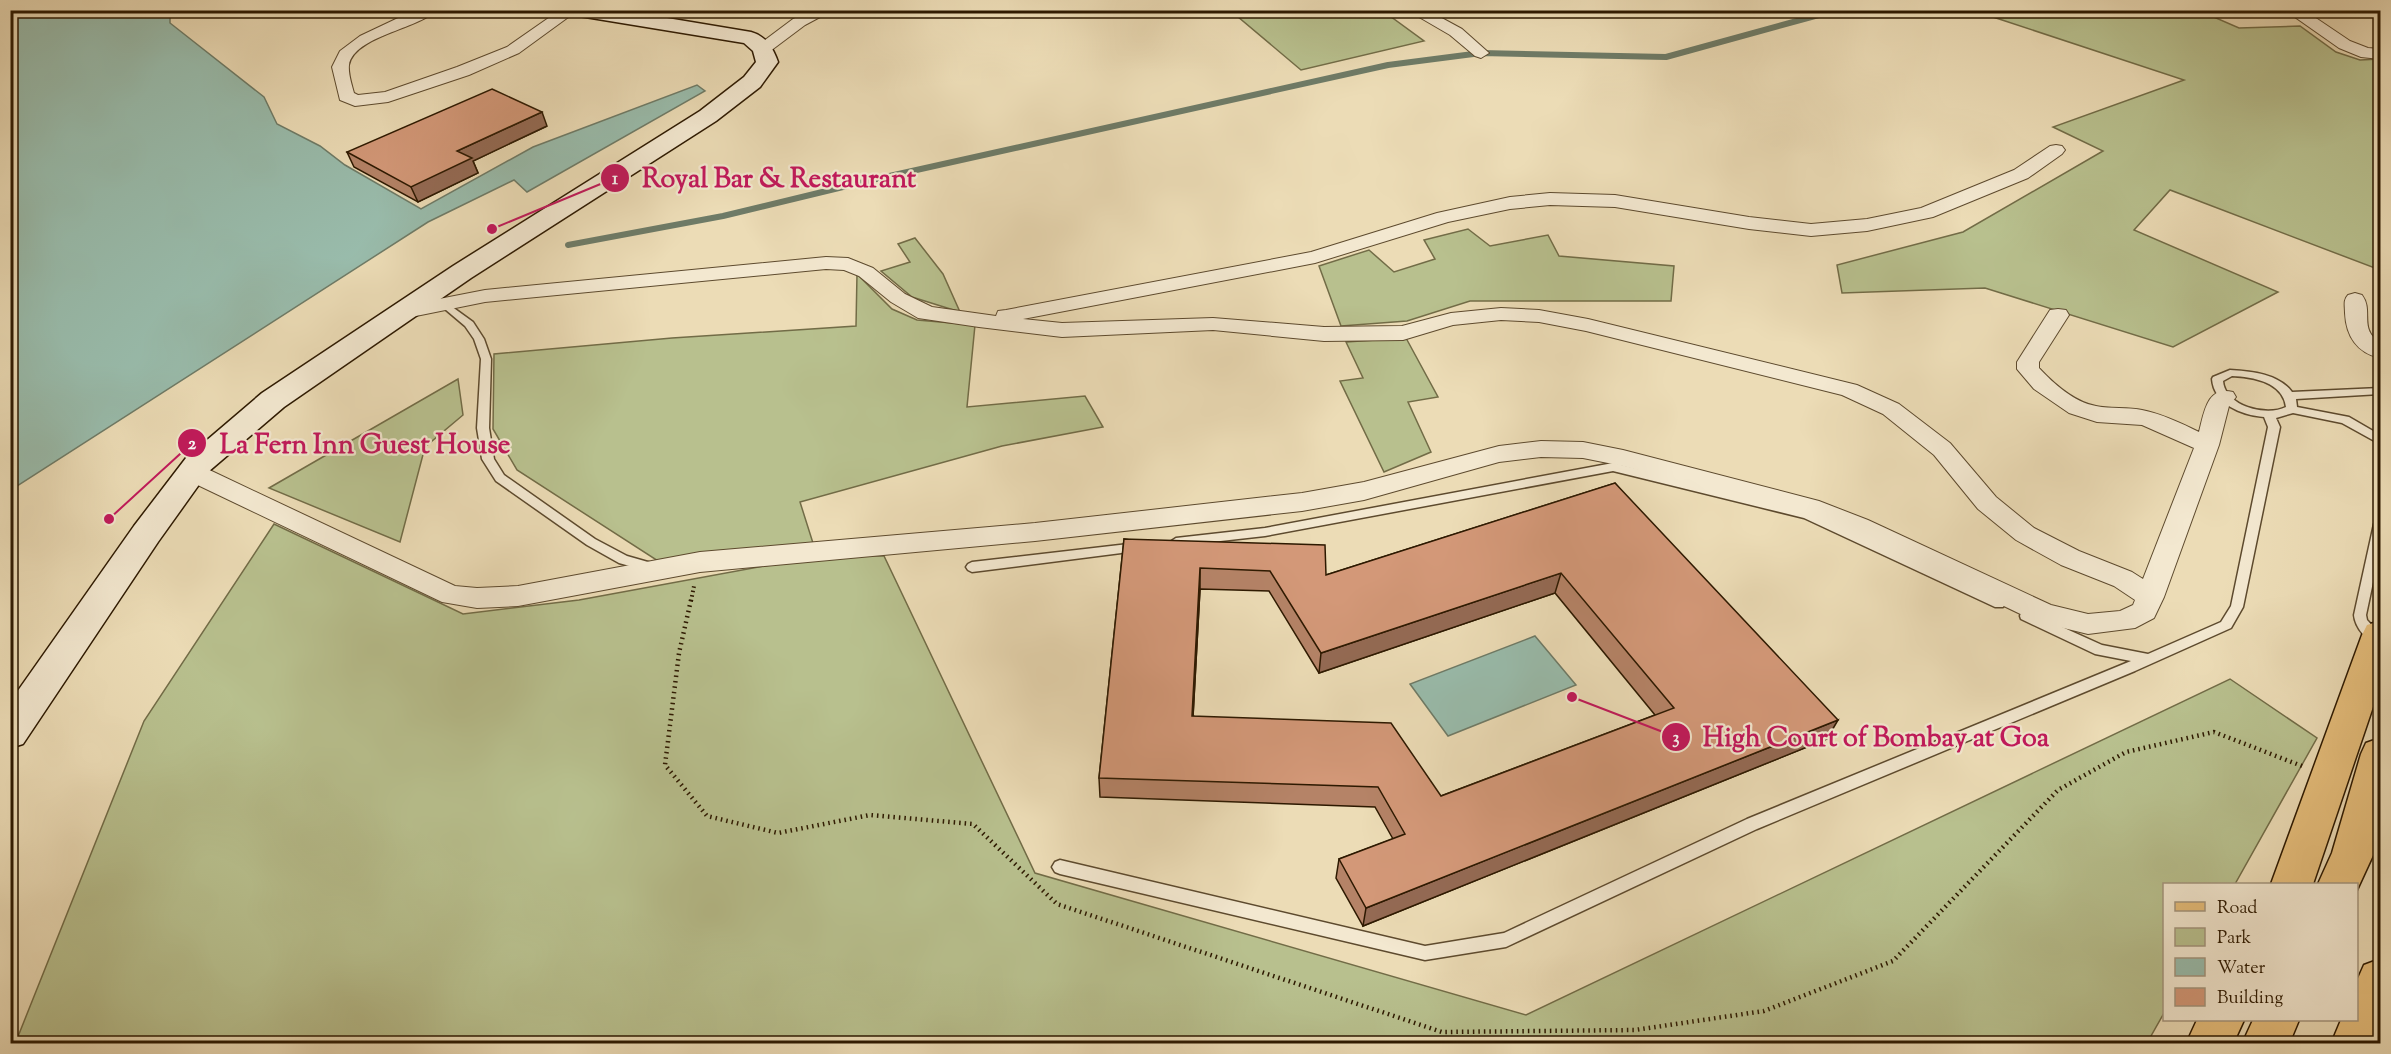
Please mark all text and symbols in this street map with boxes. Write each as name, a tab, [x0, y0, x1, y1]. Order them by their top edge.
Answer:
callout: Royal Bar & Restaurant	[600, 156, 928, 201]
text: Royal Bar & Restaurant	[642, 161, 917, 200]
text: 1	[612, 167, 619, 193]
callout: La Fern Inn Guest House	[177, 421, 522, 466]
text: La Fern Inn Guest House	[220, 427, 510, 466]
text: 2	[188, 432, 197, 458]
callout: High Court of Bombay at Goa	[1661, 714, 2061, 759]
text: High Court of Bombay at Goa	[1703, 720, 2050, 759]
text: 3	[1672, 726, 1680, 752]
legend	[2163, 883, 2358, 1021]
text: Road	[2217, 896, 2257, 922]
text: Park	[2217, 926, 2252, 952]
text: Water	[2217, 956, 2266, 982]
text: Building	[2217, 986, 2283, 1012]

